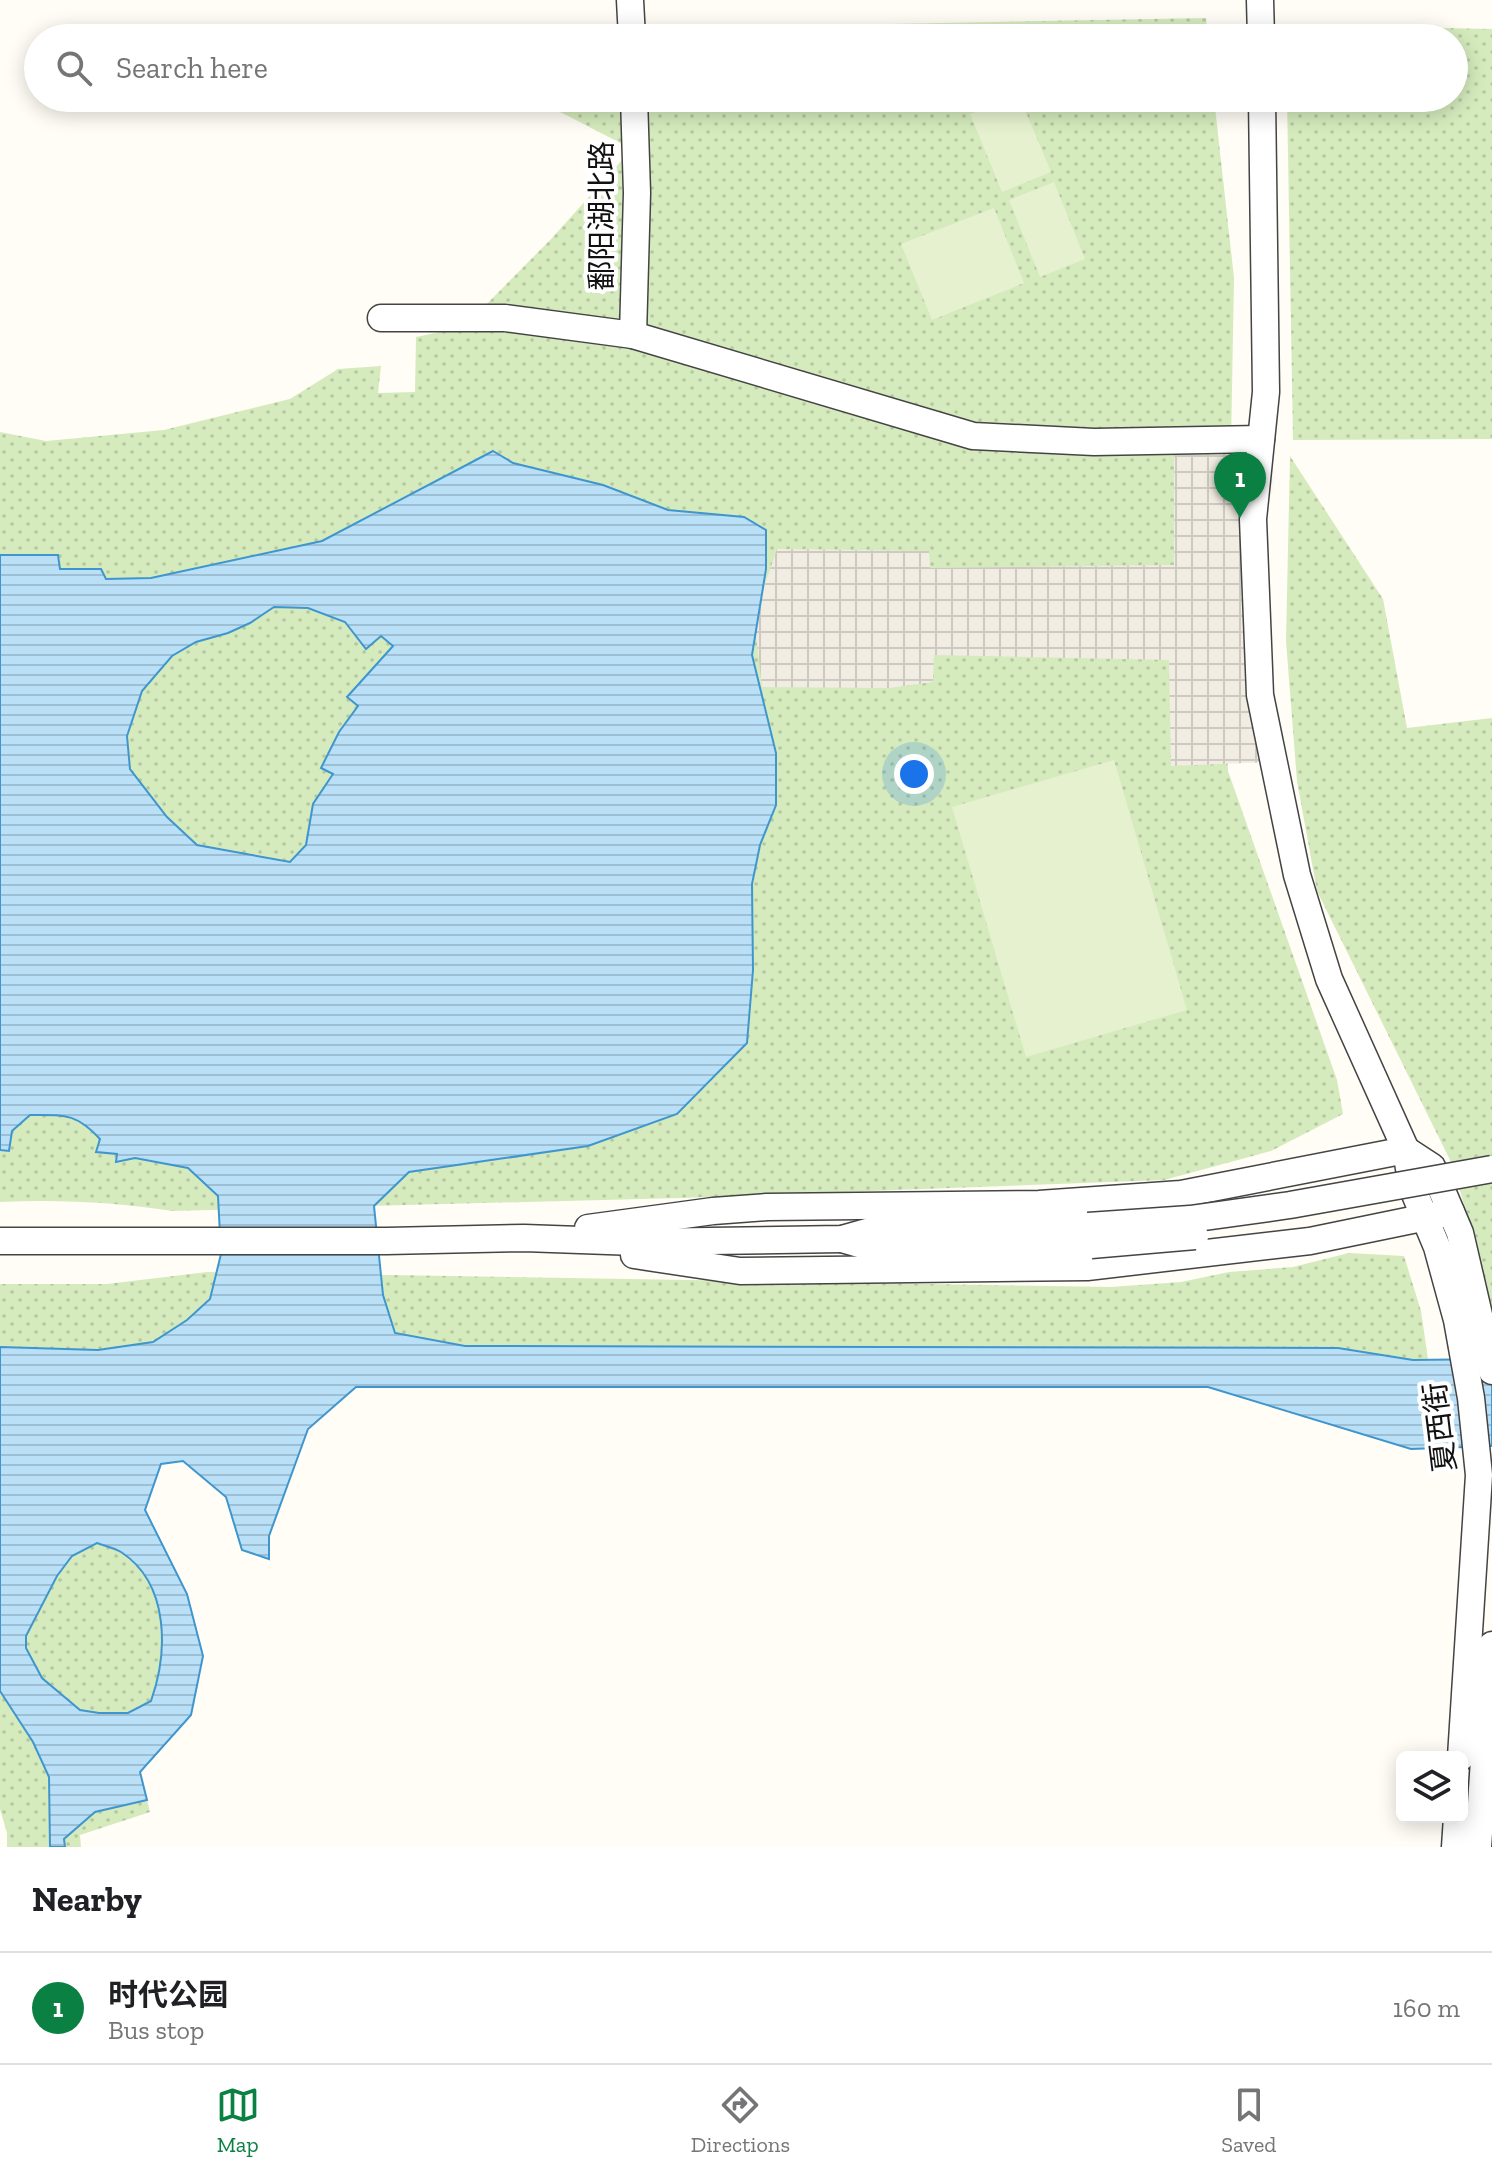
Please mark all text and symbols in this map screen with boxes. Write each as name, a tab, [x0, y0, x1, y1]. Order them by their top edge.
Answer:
search box	[24, 24, 1468, 112]
icon: search	[52, 46, 96, 90]
text: Search here	[116, 50, 268, 86]
street label: 鄱阳湖北路	[584, 141, 620, 291]
pin: 1	[1214, 452, 1266, 518]
your location	[894, 754, 934, 794]
street label: 夏西街	[1417, 1380, 1463, 1474]
map controls	[1396, 1751, 1468, 1823]
button: layers	[1396, 1751, 1468, 1823]
text: Nearby	[32, 1879, 142, 1920]
text: 时代公园	[108, 1977, 228, 2013]
text: 1	[53, 1992, 63, 2024]
text: 160 m	[1393, 1992, 1460, 2024]
text: Bus stop	[108, 2014, 204, 2046]
tab: Map	[216, 2083, 260, 2158]
tab: Directions	[691, 2083, 790, 2158]
tab: Saved	[1221, 2083, 1276, 2158]

